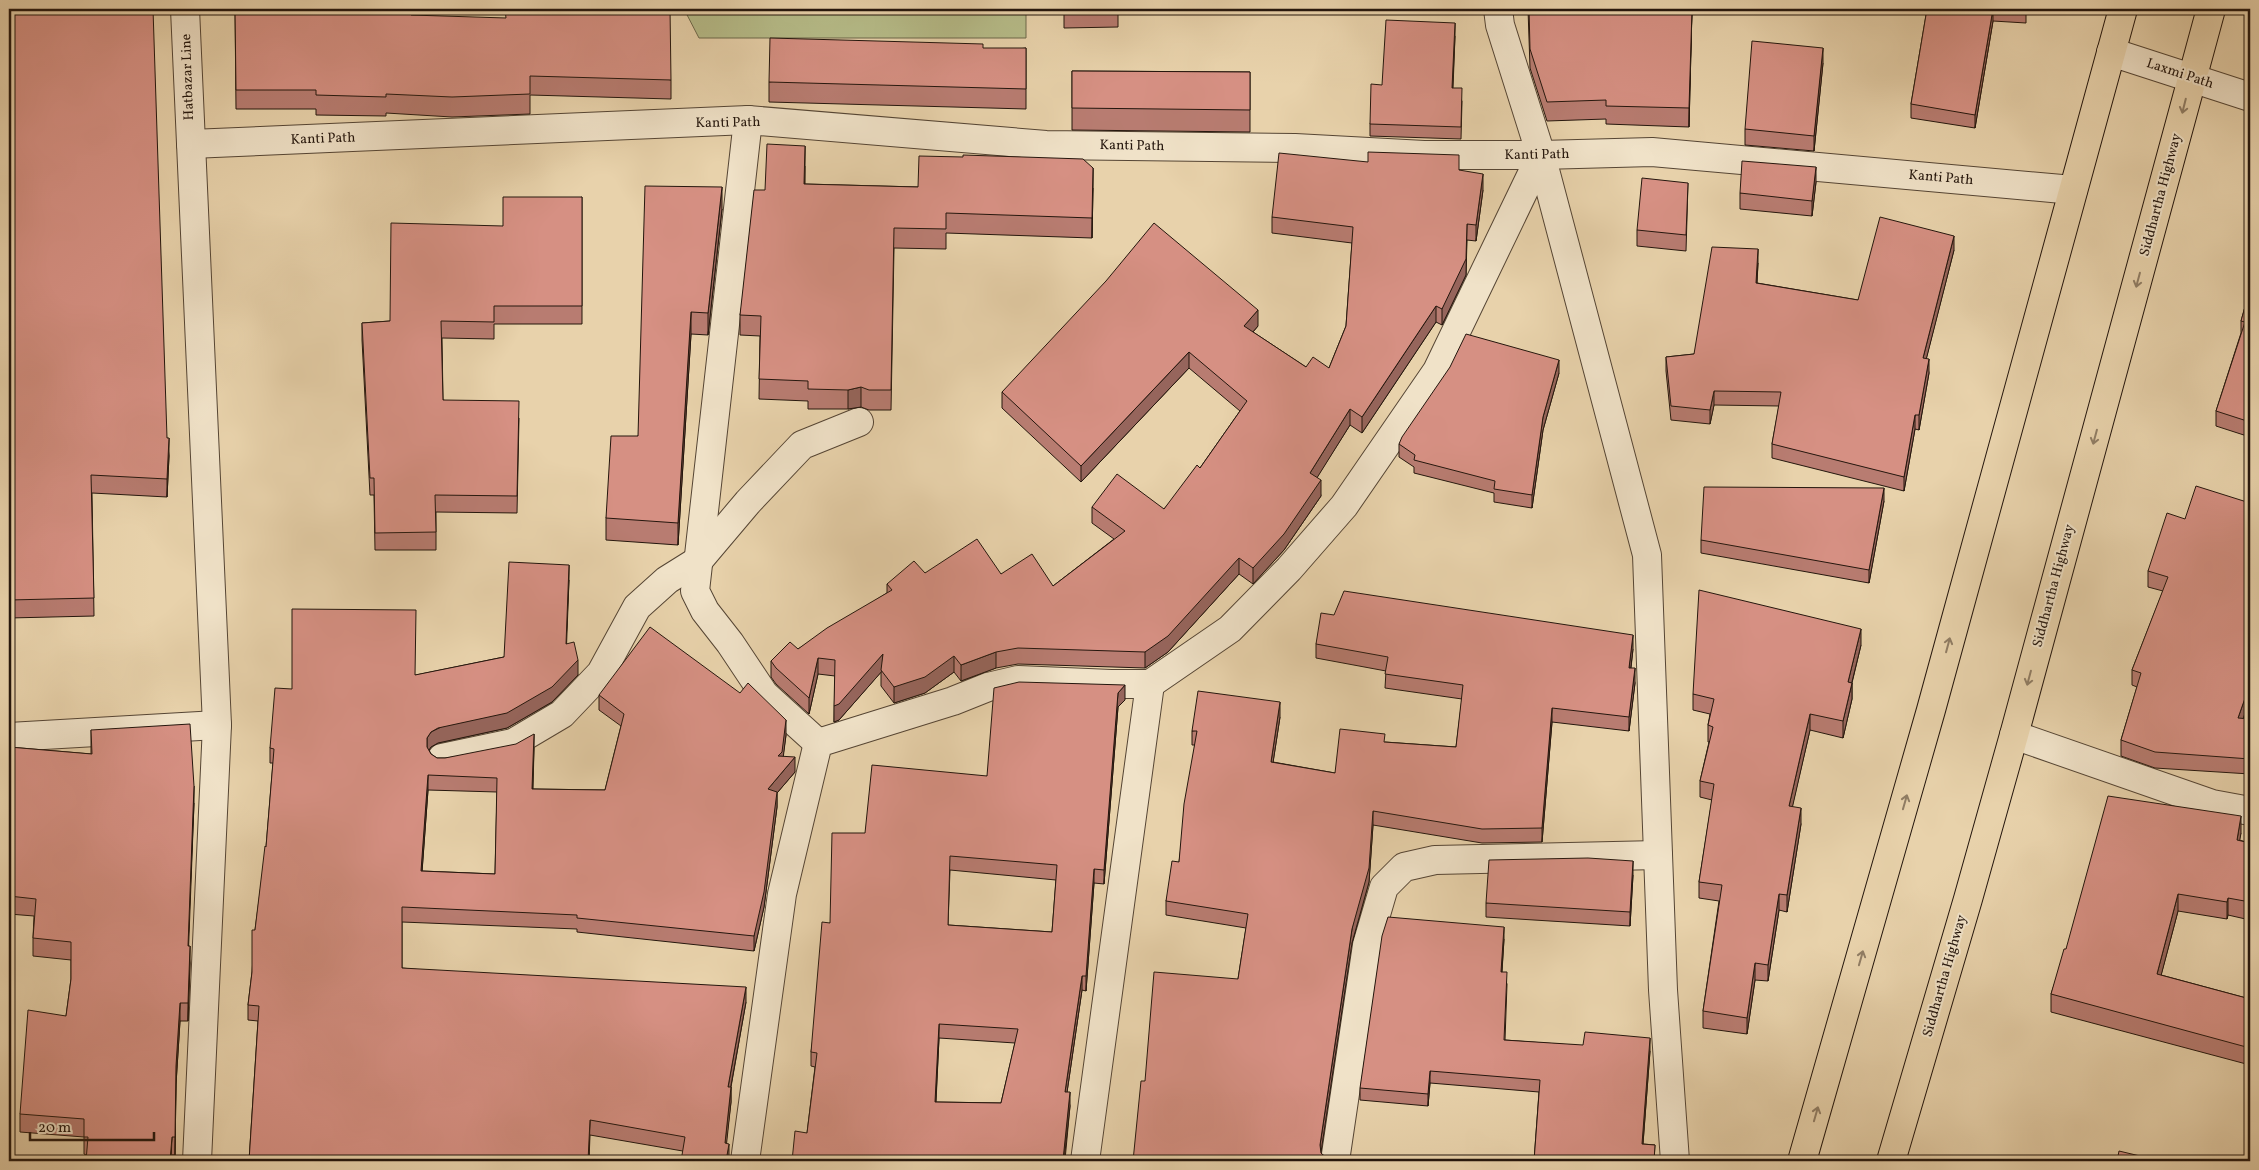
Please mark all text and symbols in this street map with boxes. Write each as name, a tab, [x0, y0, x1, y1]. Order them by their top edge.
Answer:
street label: Hatbazar Line	[177, 33, 199, 121]
street label: Laxmi Path	[2144, 54, 2216, 94]
one-way arrow	[2179, 98, 2188, 114]
street label: Kanti Path	[695, 113, 761, 133]
street label: Kanti Path	[290, 128, 356, 150]
street label: Siddhartha Highway	[2135, 131, 2187, 259]
street label: Kanti Path	[1099, 136, 1165, 156]
street label: Kanti Path	[1504, 145, 1570, 165]
street label: Kanti Path	[1908, 166, 1974, 190]
one-way arrow	[2133, 272, 2142, 288]
one-way arrow	[2090, 429, 2099, 445]
street label: Siddhartha Highway	[2028, 522, 2080, 650]
one-way arrow	[1944, 638, 1954, 654]
one-way arrow	[2024, 670, 2033, 686]
one-way arrow	[1901, 794, 1910, 810]
street label: Siddhartha Highway	[1918, 912, 1972, 1039]
one-way arrow	[1856, 951, 1866, 967]
one-way arrow	[1812, 1107, 1821, 1123]
scale bar	[30, 1110, 154, 1142]
text: 20 m	[38, 1118, 71, 1139]

